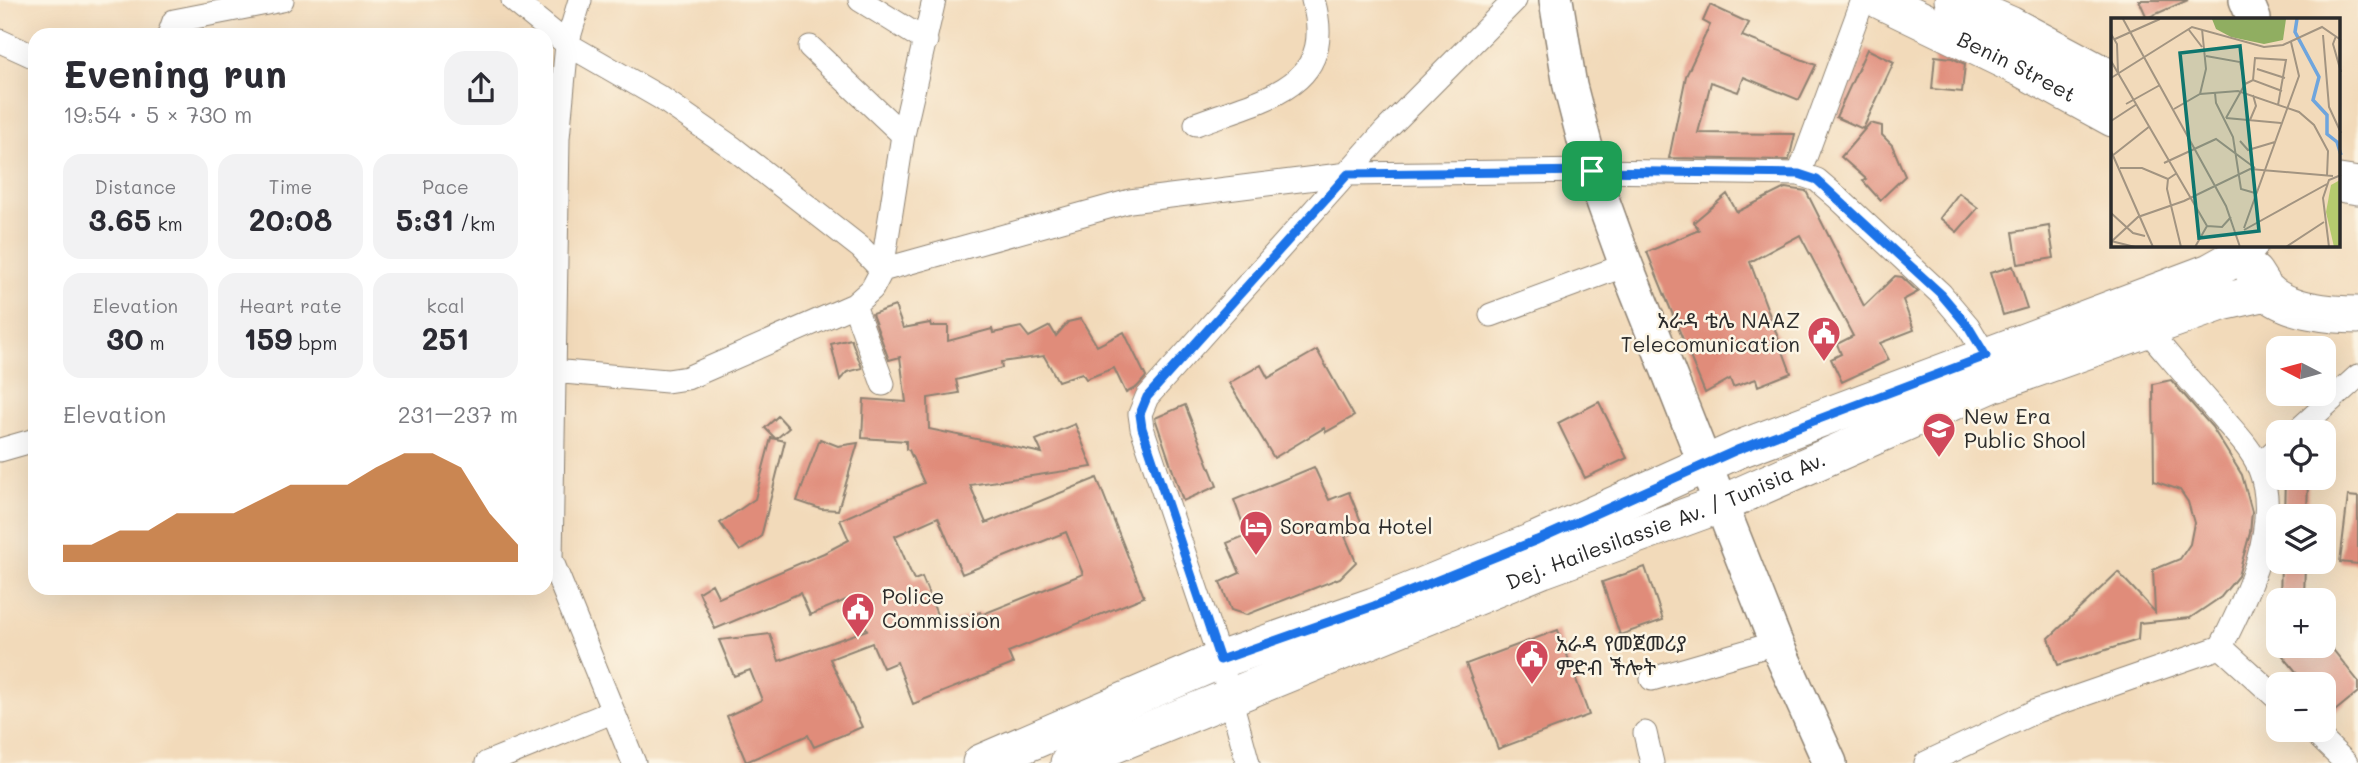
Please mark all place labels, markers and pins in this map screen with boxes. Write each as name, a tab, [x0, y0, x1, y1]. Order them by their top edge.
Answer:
pin	[1562, 141, 1622, 201]
place label: አራዳ ቴሌ NAAZ Telecomunication	[1621, 306, 1800, 357]
public building icon: አራዳ ቴሌ NAAZ Telecomunication	[1805, 314, 1843, 363]
place label: New Era Public Shool	[1964, 402, 2086, 453]
school or university icon: New Era Public Shool	[1920, 410, 1958, 459]
hotel icon: Soramba Hotel	[1237, 508, 1275, 557]
place label: Soramba Hotel	[1280, 512, 1433, 539]
place label: Police Commission	[882, 582, 1000, 633]
public building icon: Police Commission	[839, 590, 877, 639]
place label: አራዳ የመጀመሪያ ምድብ ችሎት	[1556, 629, 1687, 680]
public building icon: አራዳ የመጀመሪያ ምድብ ችሎት	[1513, 637, 1551, 686]

